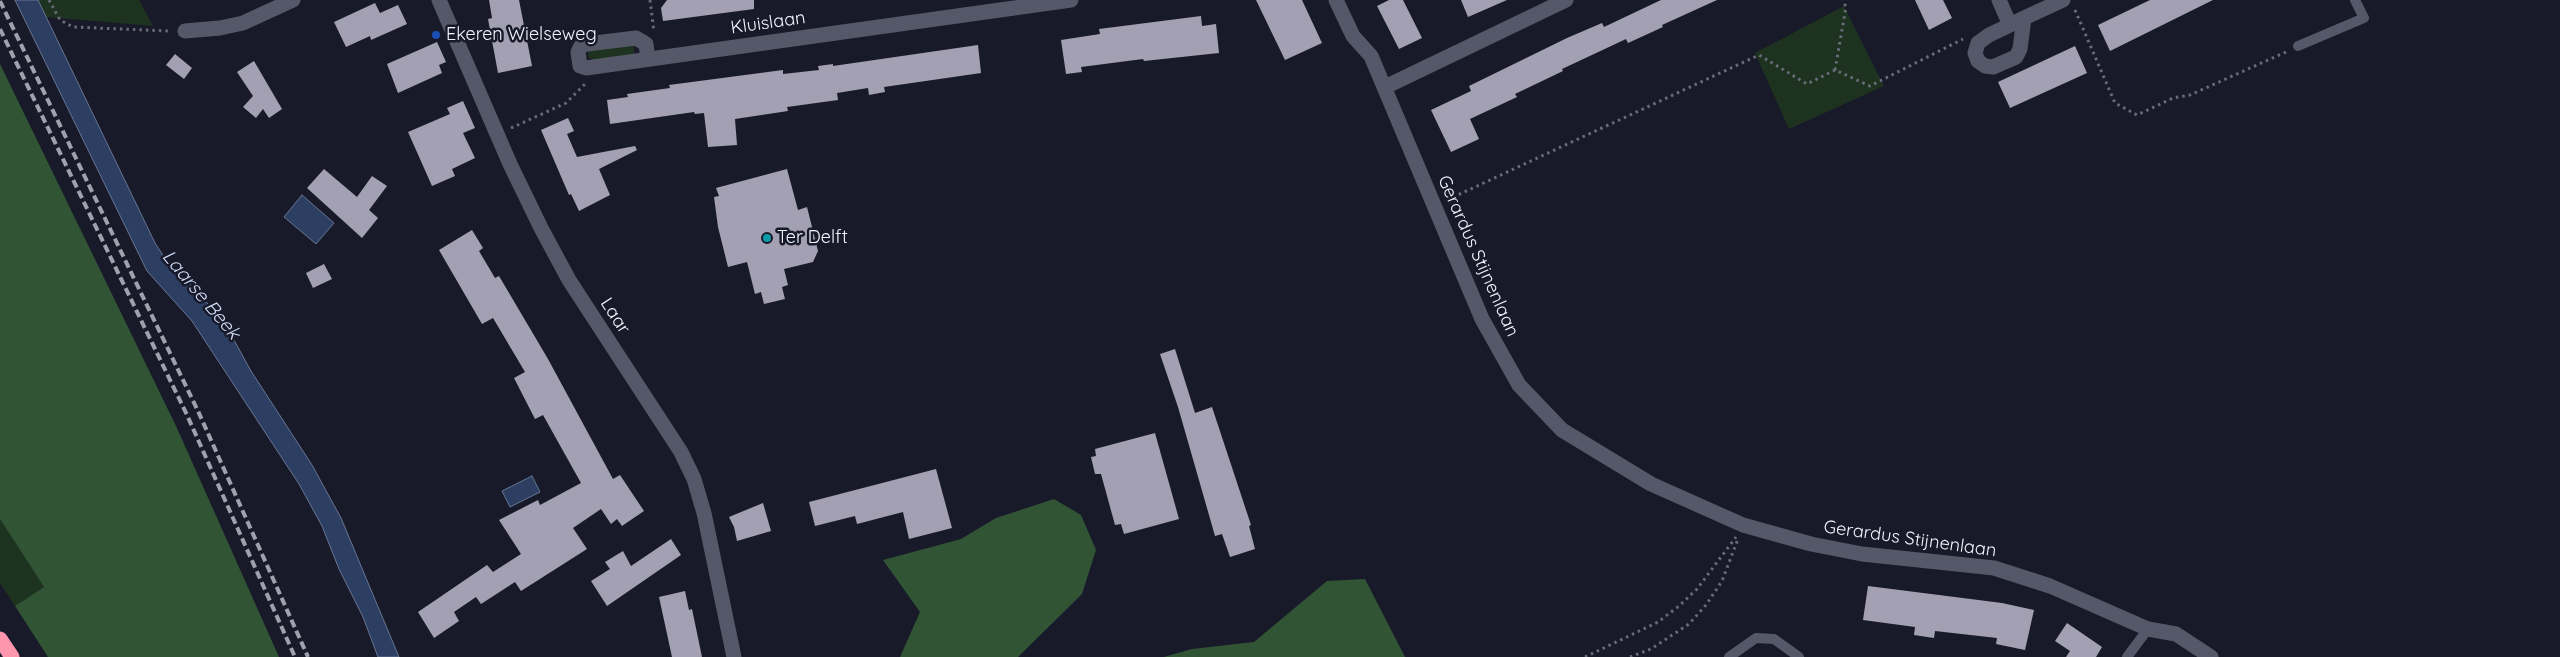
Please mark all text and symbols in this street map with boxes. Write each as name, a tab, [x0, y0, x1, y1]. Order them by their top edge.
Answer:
street label: Kluislaan	[729, 7, 807, 39]
place label: Ekeren Wielseweg	[446, 24, 597, 46]
marker: Ekeren Wielseweg	[430, 29, 442, 41]
street label: Gerardus Stijnenlaan	[1433, 172, 1523, 340]
place label: Ter Delft	[777, 227, 848, 249]
marker: Ter Delft	[761, 232, 773, 244]
water label: Laarse Beek	[157, 246, 245, 344]
street label: Laar	[595, 294, 635, 338]
street label: Gerardus Stijnenlaan	[1822, 516, 1998, 562]

